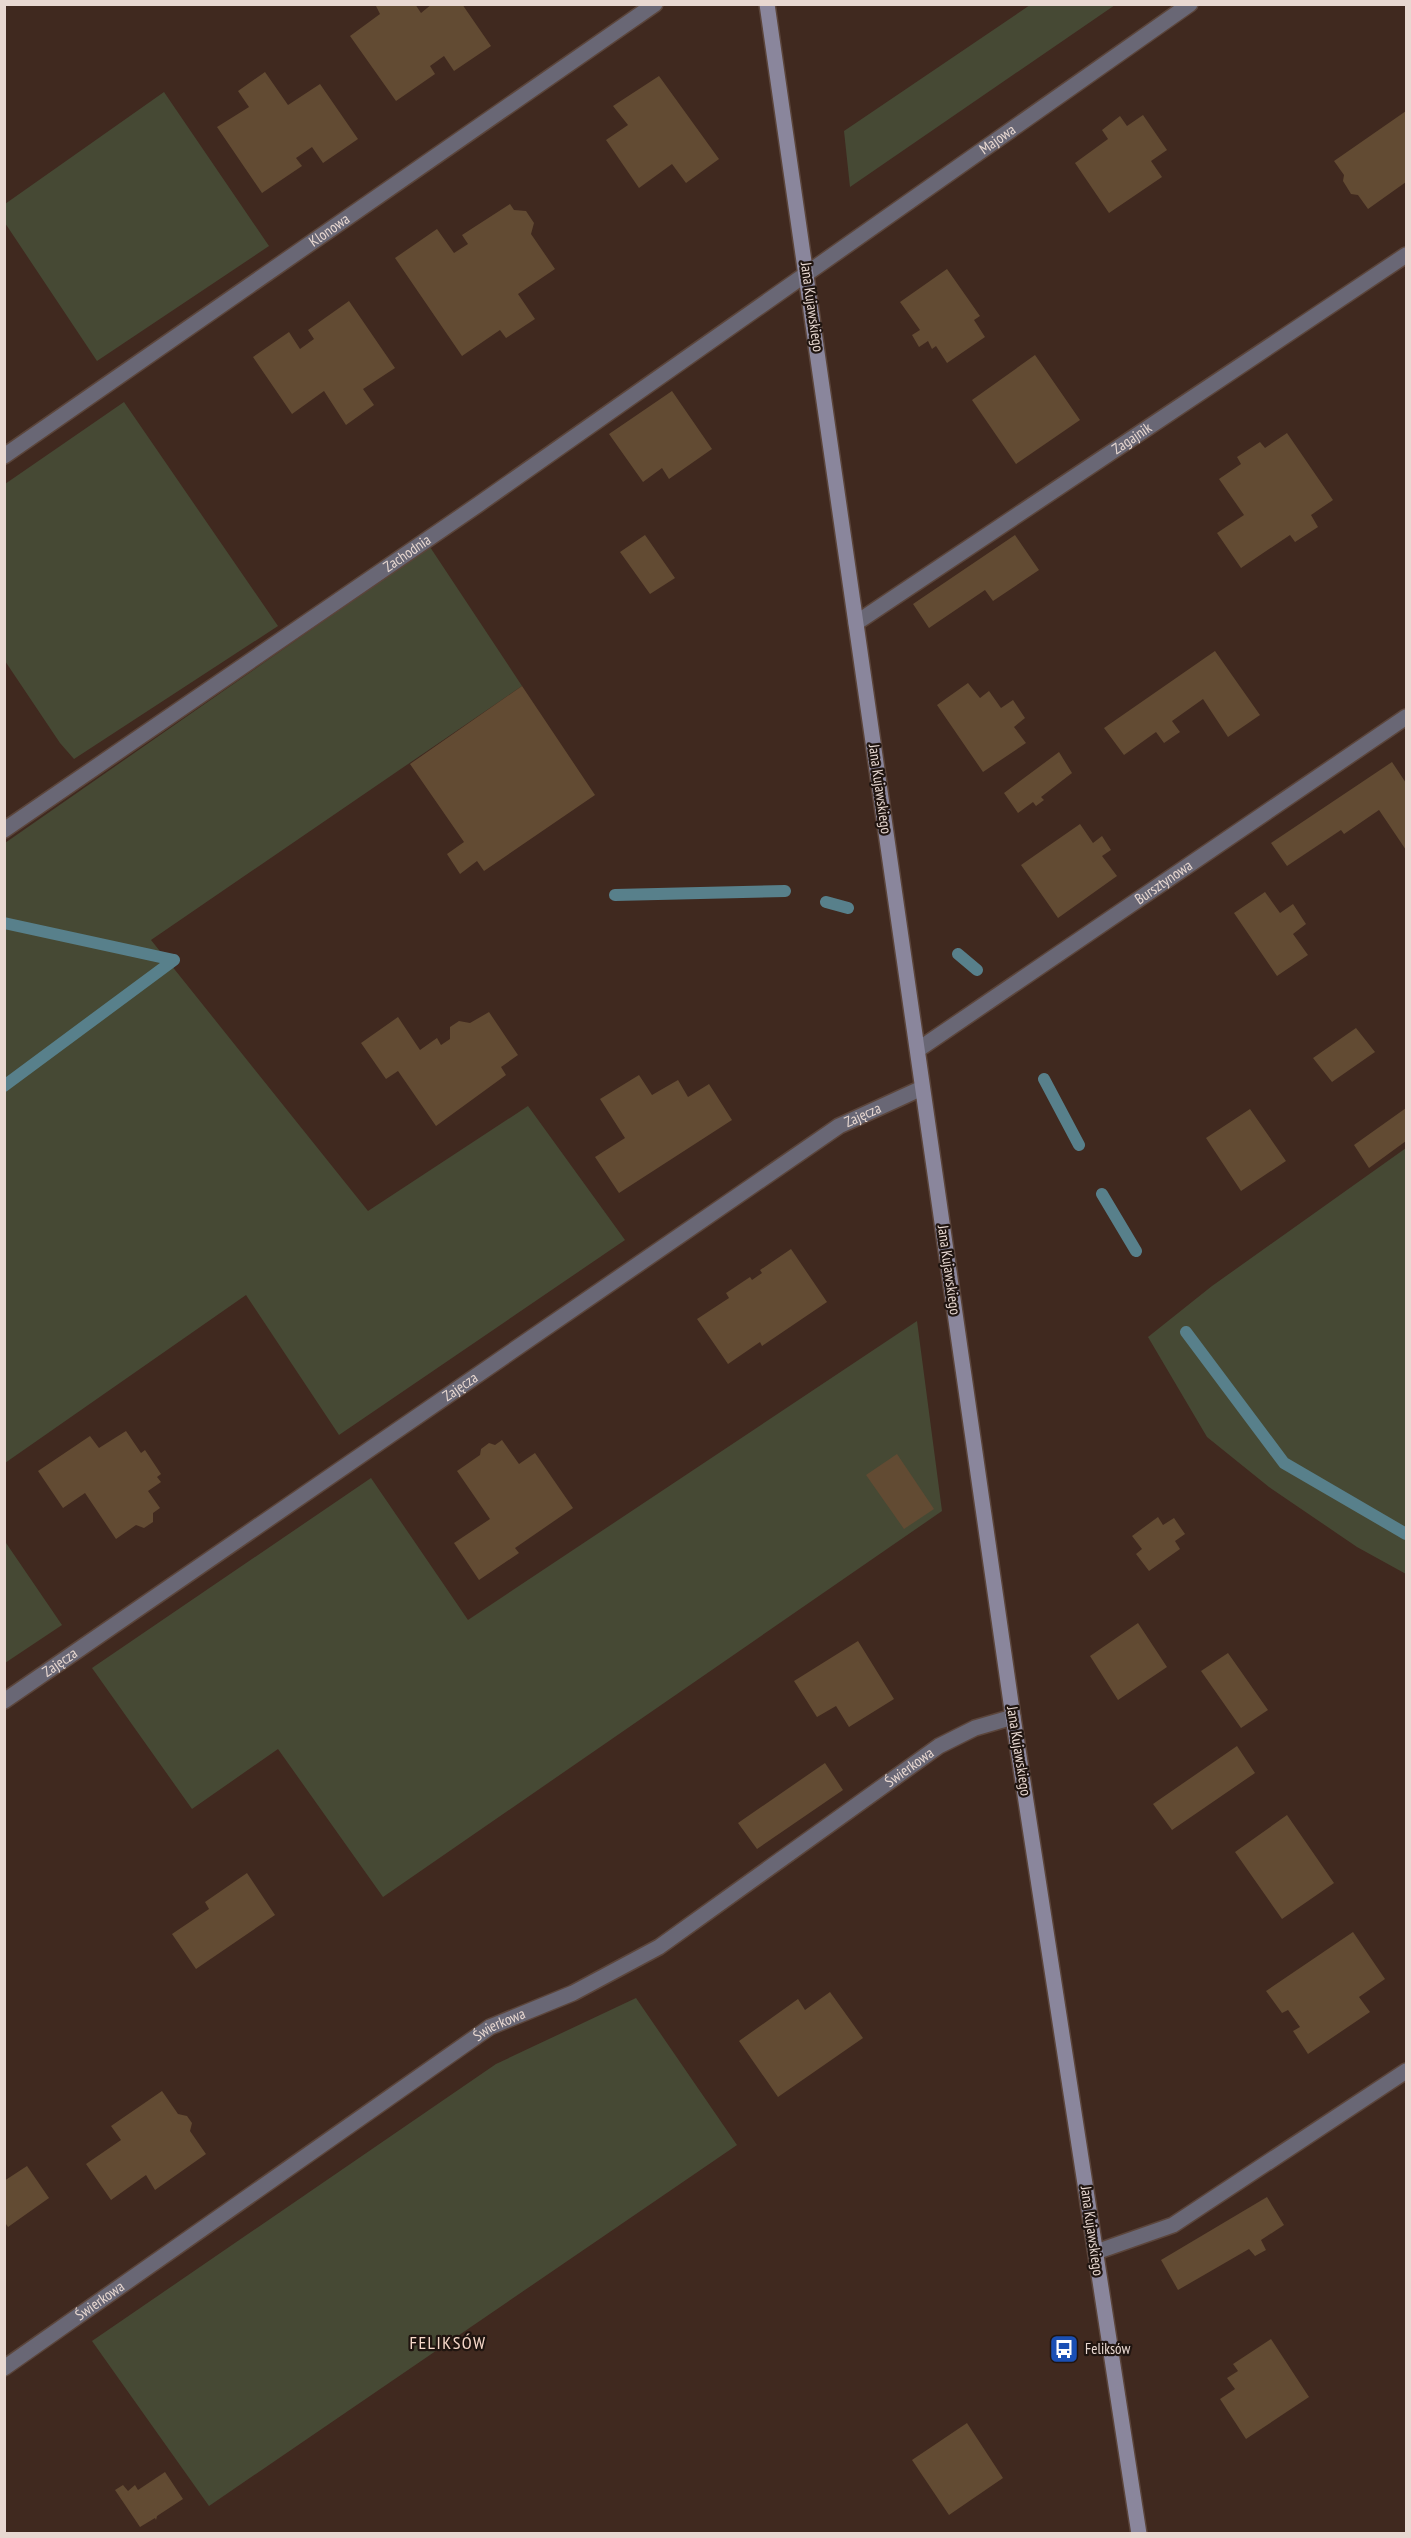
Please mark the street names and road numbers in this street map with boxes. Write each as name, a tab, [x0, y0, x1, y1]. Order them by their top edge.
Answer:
street label: Majowa	[975, 120, 1019, 158]
street label: Klonowa	[305, 209, 353, 250]
street label: Jana Kujawskiego	[797, 260, 828, 353]
street label: Zagajnik	[1108, 418, 1155, 458]
street label: Zachodnia	[380, 530, 434, 576]
street label: Jana Kujawskiego	[865, 742, 896, 835]
street label: Bursztynowa	[1131, 855, 1196, 908]
street label: Zajęcza	[841, 1098, 884, 1131]
street label: Jana Kujawskiego	[934, 1223, 965, 1316]
street label: Zajęcza	[439, 1368, 481, 1405]
street label: Zajęcza	[39, 1643, 81, 1681]
street label: Jana Kujawskiego	[1003, 1704, 1036, 1797]
street label: Świerkowa	[881, 1743, 937, 1791]
street label: Świerkowa	[469, 2004, 528, 2045]
street label: Jana Kujawskiego	[1077, 2184, 1108, 2277]
street label: Świerkowa	[71, 2277, 128, 2324]

